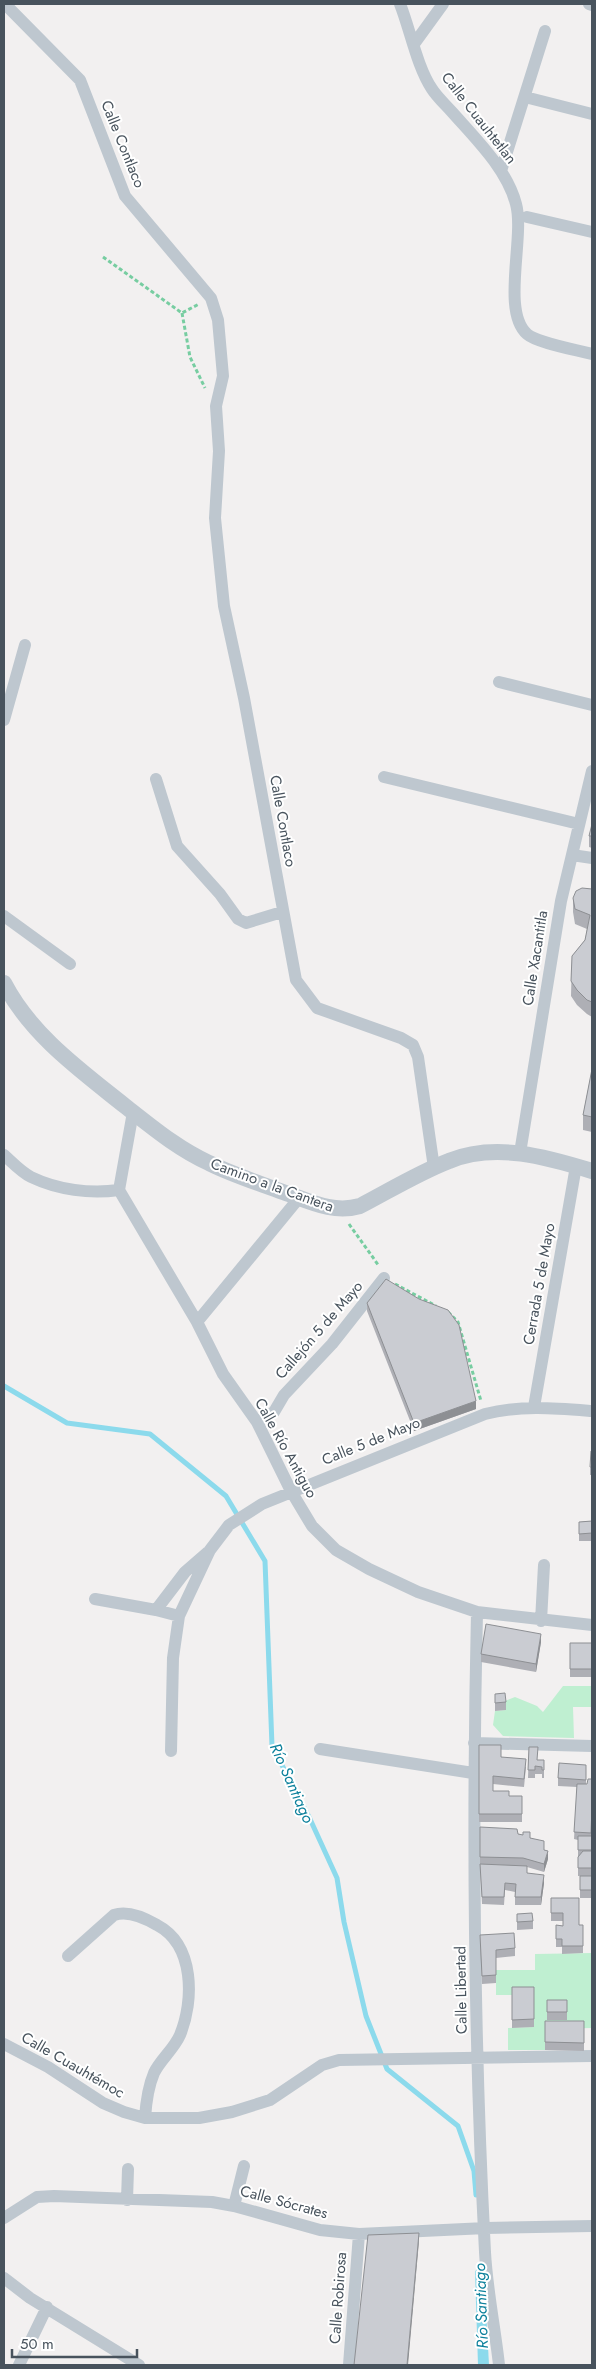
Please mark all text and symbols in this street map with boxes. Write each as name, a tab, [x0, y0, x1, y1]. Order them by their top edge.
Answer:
street label: Calle Cuauhtetlan	[436, 67, 522, 169]
street label: Calle Contlaco	[95, 97, 151, 191]
street label: Calle Contlaco	[264, 773, 302, 869]
street label: Calle Xacantitla	[517, 909, 553, 1007]
street label: Camino a la Cantera	[207, 1153, 337, 1217]
street label: Cerrada 5 de Mayo	[517, 1221, 561, 1347]
street label: Callejón 5 de Mayo	[270, 1276, 368, 1384]
street label: Calle Río Antiguo	[249, 1394, 323, 1502]
street label: Calle 5 de Mayo	[319, 1411, 423, 1471]
water label: Río Santiago	[264, 1739, 320, 1827]
street label: Calle Libertad	[449, 1946, 473, 2034]
street label: Calle Cuauhtémoc	[17, 2026, 129, 2104]
street label: Calle Sócrates	[238, 2180, 330, 2224]
street label: Calle Robirosa	[324, 2251, 352, 2345]
water label: Río Santiago	[468, 2262, 494, 2349]
scale bar	[12, 2326, 138, 2358]
text: 50 m	[20, 2333, 54, 2355]

